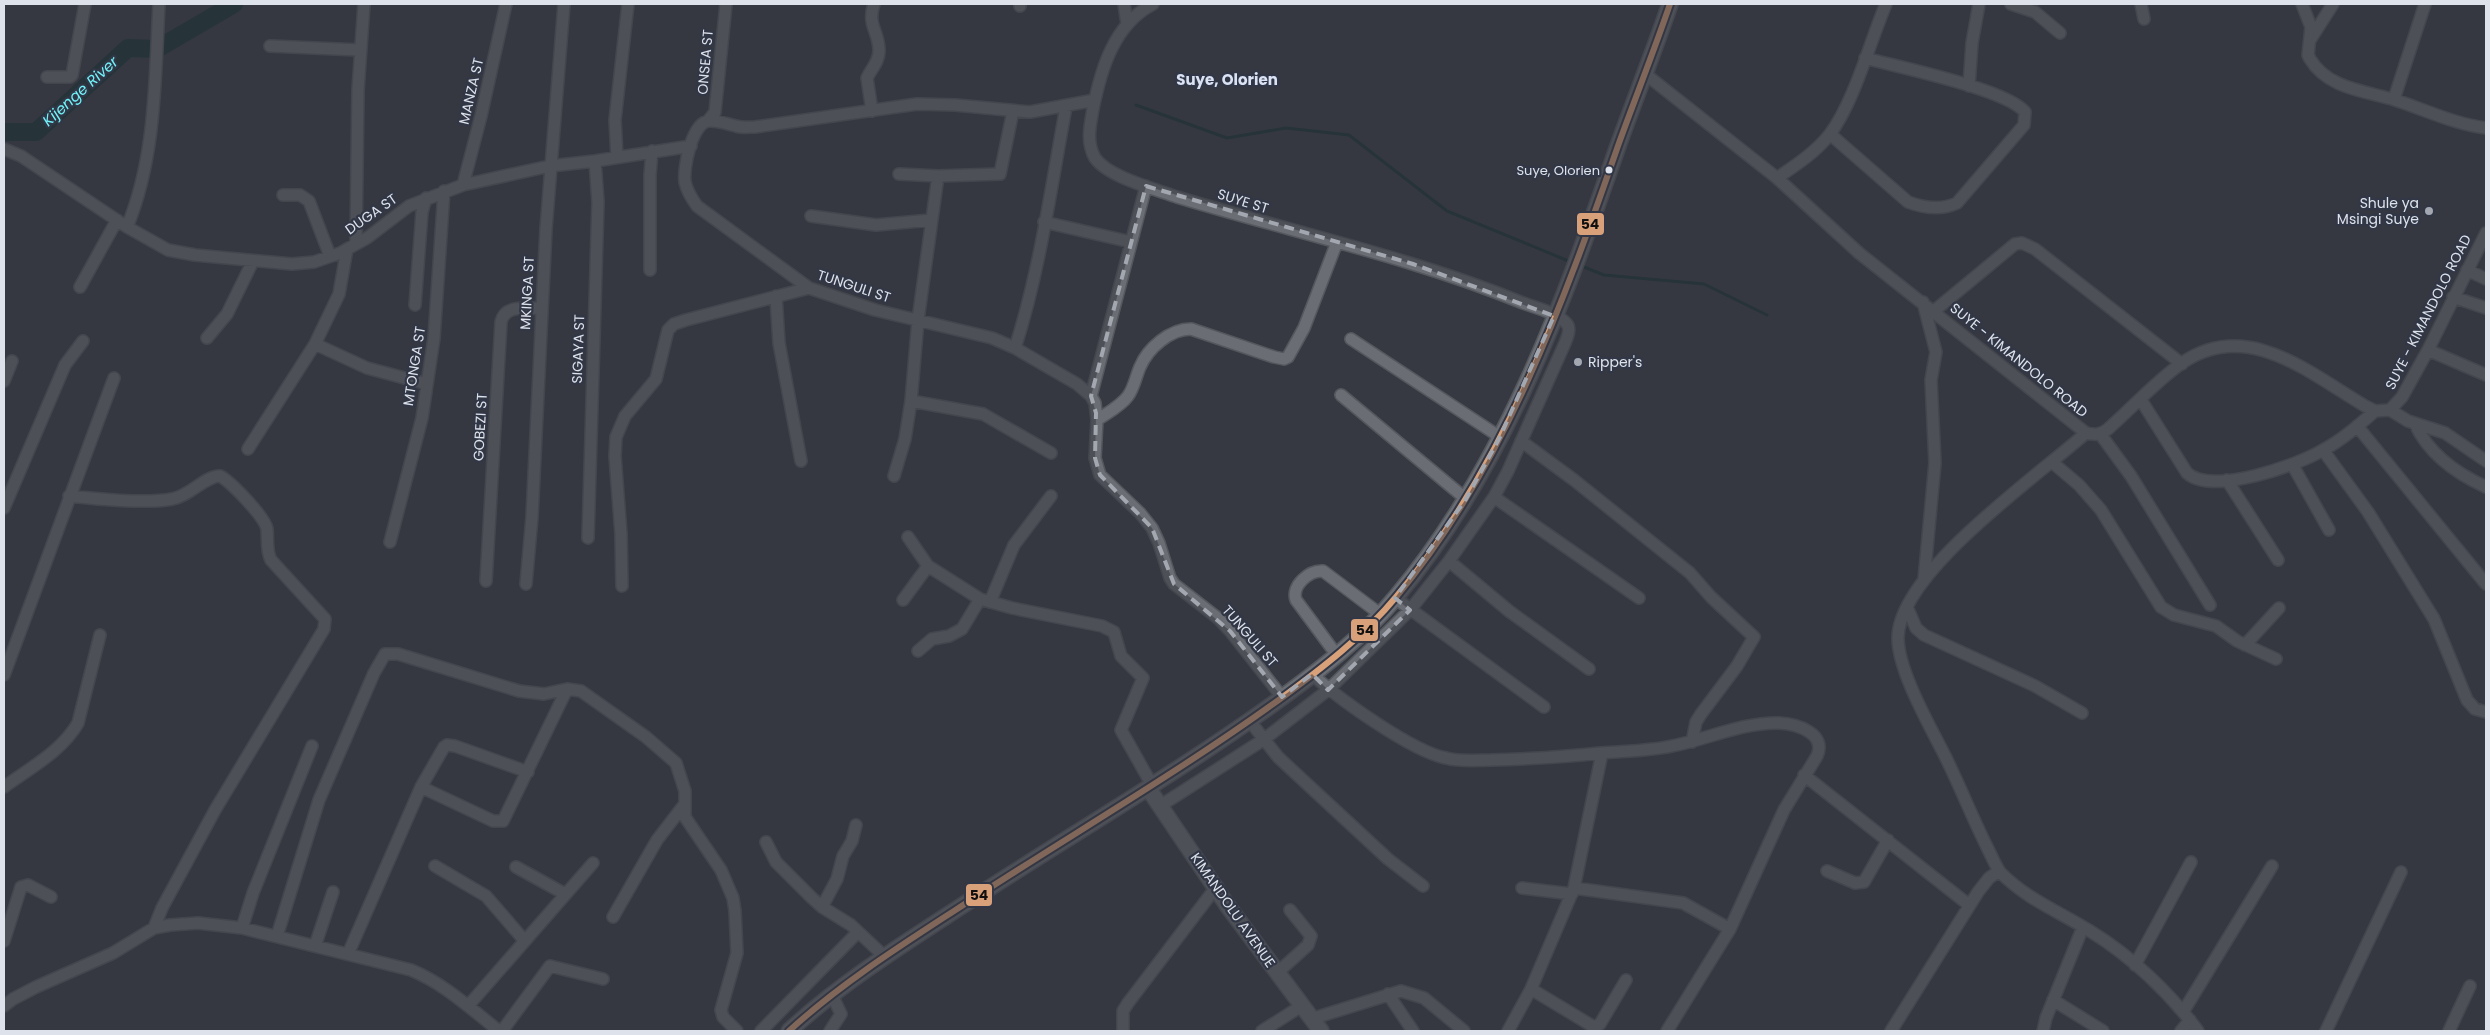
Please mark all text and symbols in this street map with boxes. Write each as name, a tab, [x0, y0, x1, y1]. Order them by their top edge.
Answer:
street label: ONSEA ST	[692, 28, 718, 95]
water label: Kijenge River	[38, 51, 123, 131]
street label: MANZA ST	[454, 55, 488, 126]
district label: Suye, Olorien	[1176, 69, 1278, 90]
place label: Suye, Olorien	[1516, 161, 1600, 180]
marker: Suye, Olorien	[1604, 165, 1614, 175]
street label: SUYE ST	[1215, 184, 1271, 218]
street label: DUGA ST	[341, 189, 401, 239]
place label: Shule ya Msingi Suye	[2337, 193, 2419, 229]
marker: Shule ya Msingi Suye	[2423, 205, 2435, 217]
line badge: 54	[1576, 212, 1605, 236]
text: 54	[1581, 214, 1599, 234]
street label: SUYE - KIMANDOLO ROAD	[2380, 231, 2476, 393]
street label: MKINGA ST	[515, 255, 539, 330]
street label: TUNGULI ST	[815, 265, 894, 307]
street label: SUYE - KIMANDOLO ROAD	[1946, 298, 2092, 422]
street label: SIGAYA ST	[567, 314, 589, 384]
street label: MTONGA ST	[398, 324, 430, 407]
place label: Ripper's	[1588, 352, 1642, 372]
marker: Ripper's	[1572, 356, 1584, 368]
street label: GOBEZI ST	[468, 392, 492, 462]
street label: TUNGULI ST	[1217, 601, 1283, 672]
line badge: 54	[1350, 618, 1379, 642]
text: 54	[1356, 620, 1374, 640]
street label: KIMANDOLU AVENUE	[1186, 849, 1280, 971]
line badge: 54	[965, 883, 993, 907]
text: 54	[970, 885, 988, 905]

